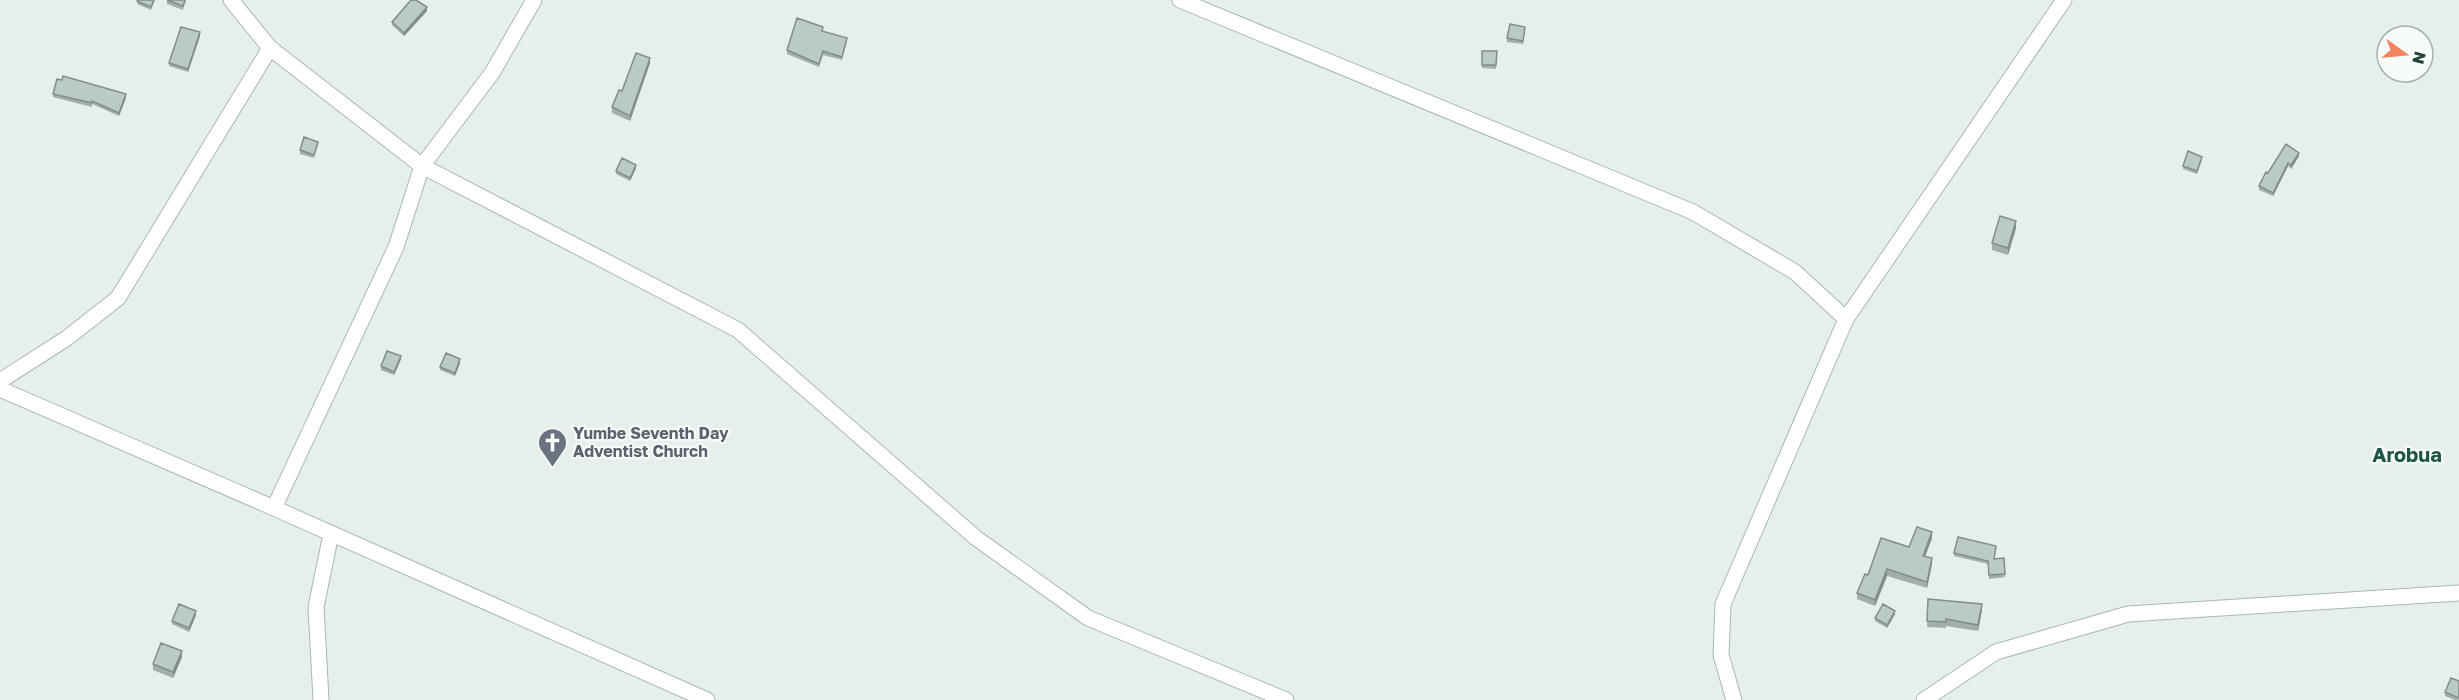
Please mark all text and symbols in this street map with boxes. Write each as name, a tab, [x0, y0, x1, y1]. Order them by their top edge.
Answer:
north arrow	[2375, 24, 2435, 84]
text: N	[2408, 49, 2431, 66]
place label: Yumbe Seventh Day Adventist Church	[573, 423, 729, 461]
church icon: Yumbe Seventh Day Adventist Church	[536, 426, 568, 468]
district label: Arobua	[2372, 442, 2442, 466]

